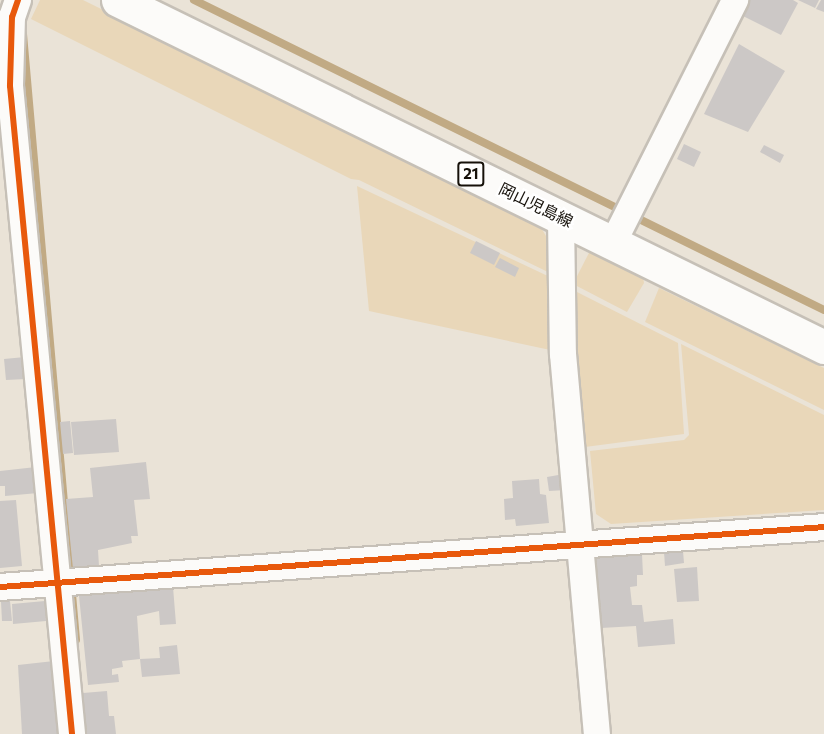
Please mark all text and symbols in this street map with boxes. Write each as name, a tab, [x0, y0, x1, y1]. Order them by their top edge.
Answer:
road number: 21	[456, 162, 486, 186]
street label: 岡山児島線	[496, 179, 576, 231]

